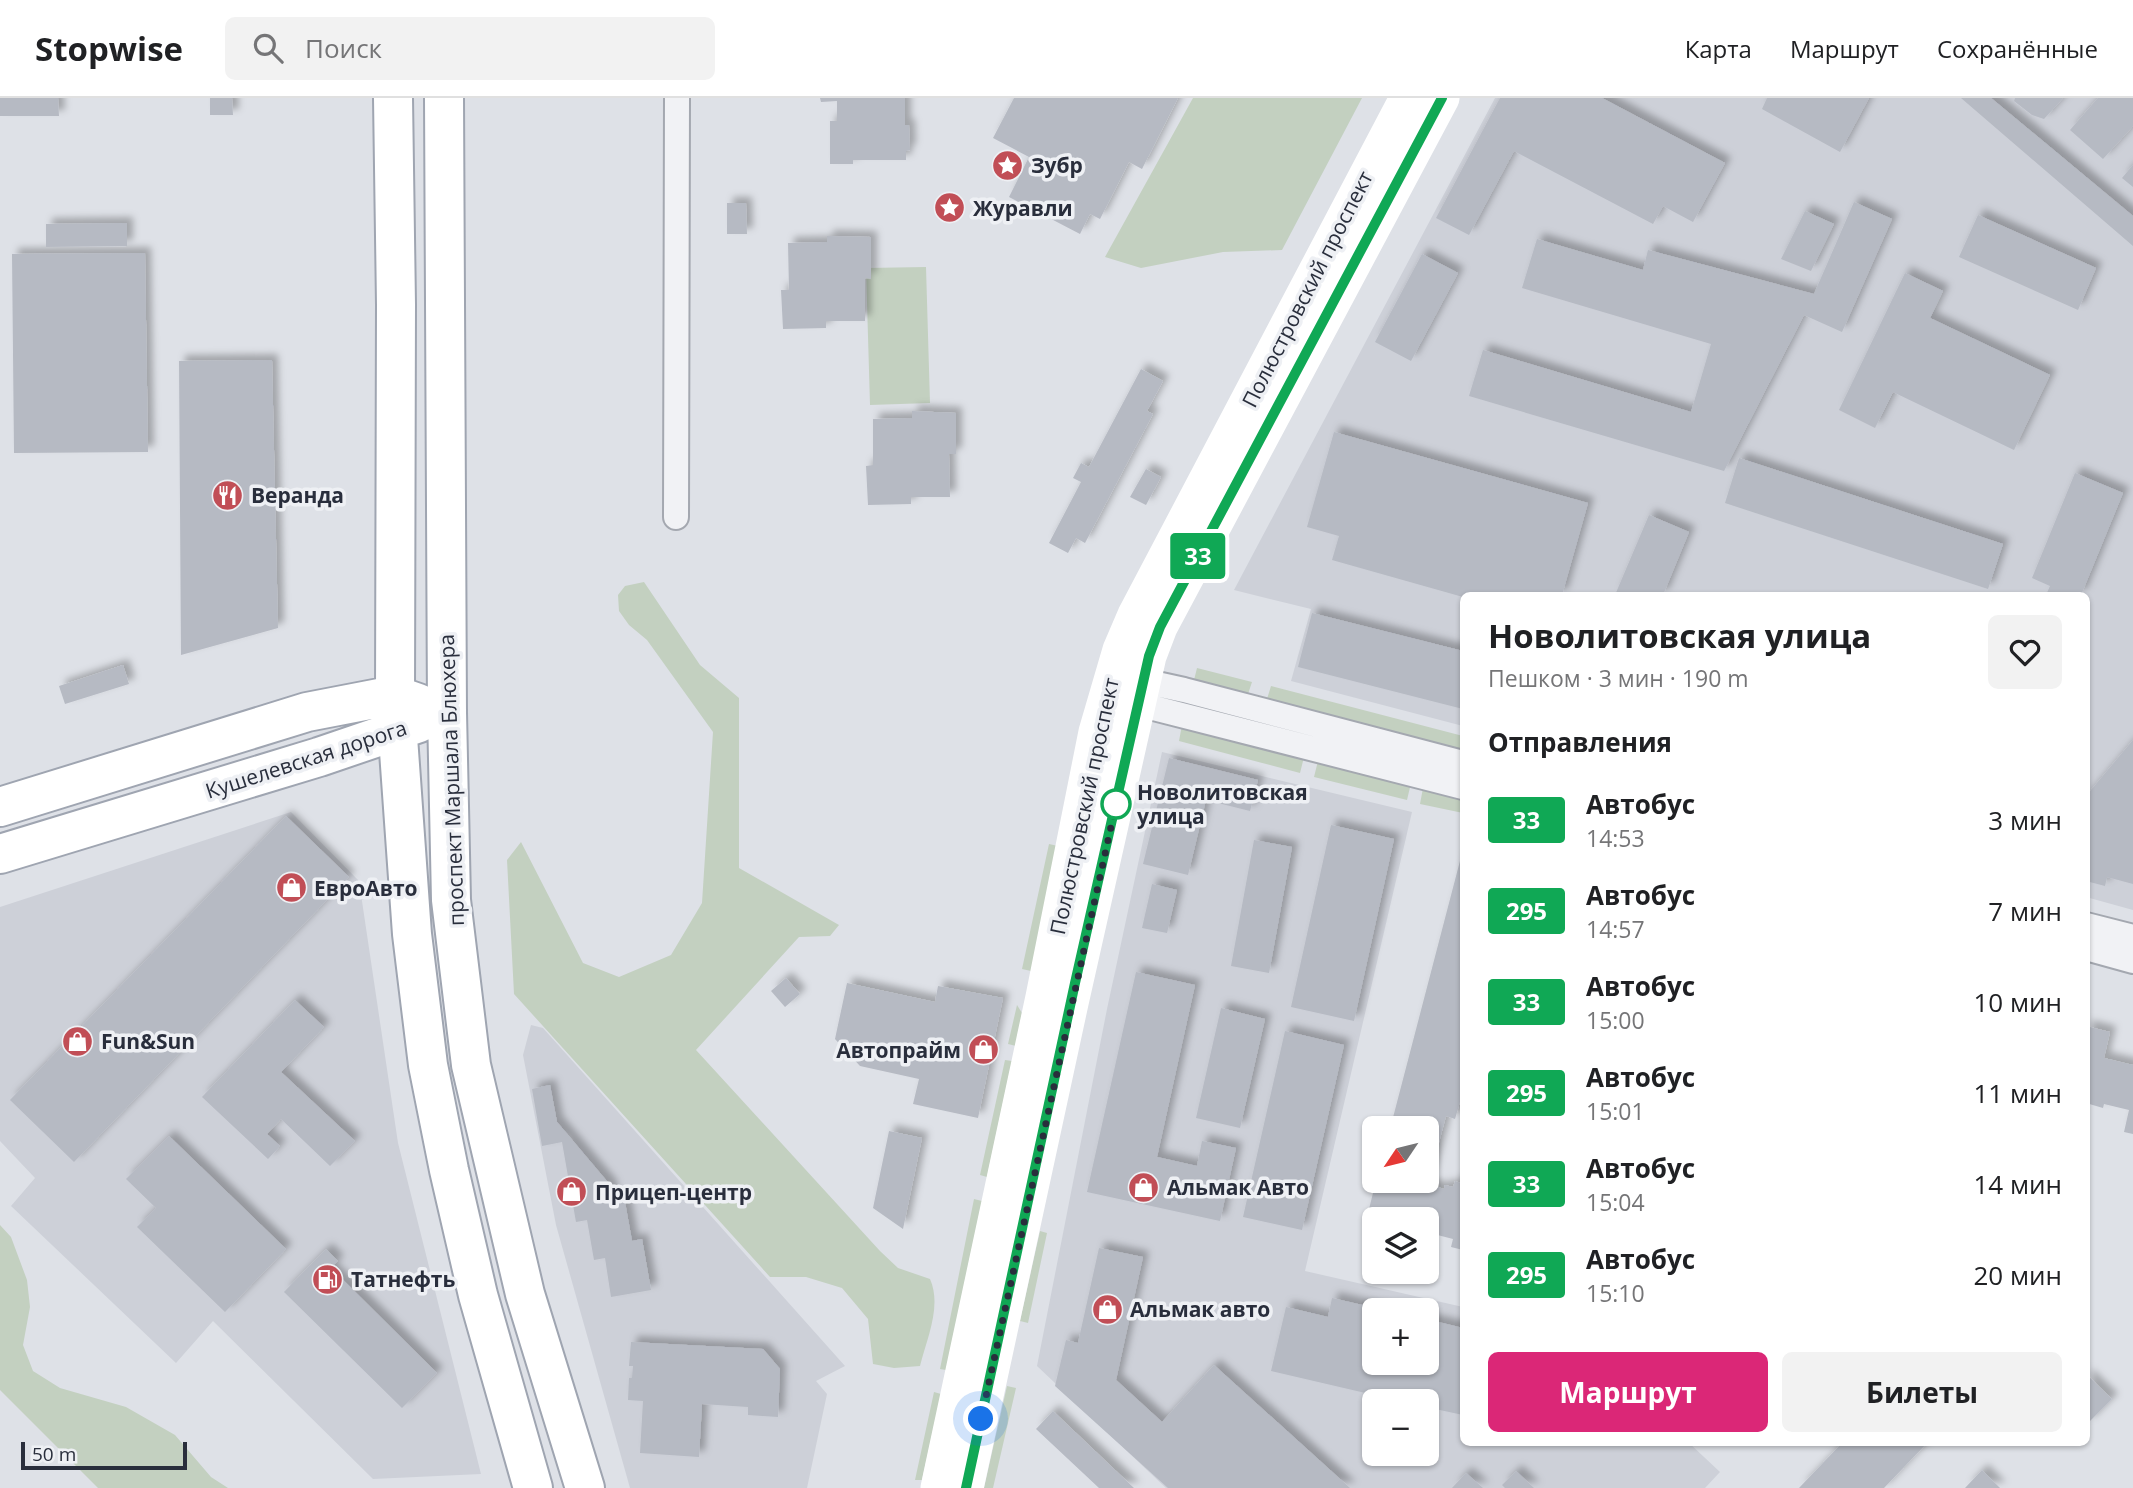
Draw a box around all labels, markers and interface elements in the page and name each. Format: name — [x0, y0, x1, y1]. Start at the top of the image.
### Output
search box — [225, 17, 715, 80]
text: Stopwise — [35, 26, 183, 71]
icon: search — [249, 29, 287, 67]
text: Поиск — [305, 30, 382, 66]
text: Карта — [1685, 32, 1752, 65]
text: Маршрут — [1790, 32, 1899, 65]
text: Сохранённые — [1937, 32, 2098, 65]
place icon: Зубр — [991, 148, 1025, 182]
place label: Зубр — [1031, 151, 1083, 179]
street label: Полюстровский проспект — [1235, 166, 1379, 412]
place icon: Журавли — [933, 191, 967, 225]
place label: Журавли — [973, 194, 1073, 222]
restaurant icon: Веранда — [211, 478, 245, 512]
place label: Веранда — [251, 481, 344, 509]
line badge: 33 — [1166, 533, 1230, 579]
text: 33 — [1184, 539, 1212, 572]
text: Новолитовская улица — [1488, 613, 1871, 658]
button: heart — [1988, 615, 2062, 689]
street label: проспект Маршала Блюхера — [432, 634, 470, 926]
text: Пешком · 3 мин · 190 m — [1488, 662, 1749, 694]
street label: Полюстровский проспект — [1043, 675, 1125, 937]
street label: Кушелевская дорога — [202, 713, 410, 805]
text: Отправления — [1488, 724, 1672, 760]
place label: Новолитовская улица — [1137, 778, 1308, 830]
text: Автобус — [1586, 786, 1695, 822]
marker: Новолитовская улица — [1101, 789, 1131, 819]
text: 3 мин — [1988, 802, 2062, 838]
text: 33 — [1513, 803, 1540, 836]
text: 14:53 — [1586, 822, 1645, 854]
shop icon: ЕвроАвто — [274, 871, 308, 905]
place label: ЕвроАвто — [314, 874, 418, 902]
text: Автобус — [1586, 877, 1695, 913]
text: 7 мин — [1988, 893, 2062, 929]
text: 295 — [1506, 894, 1547, 927]
text: 14:57 — [1586, 913, 1645, 945]
text: Автобус — [1586, 968, 1695, 1004]
text: 10 мин — [1973, 984, 2062, 1020]
text: 33 — [1513, 985, 1540, 1018]
text: 15:00 — [1586, 1004, 1645, 1036]
shop icon: Fun&Sun — [61, 1024, 95, 1058]
place label: Fun&Sun — [101, 1027, 195, 1055]
shop icon: Автопрайм — [967, 1033, 1001, 1067]
place label: Автопрайм — [836, 1036, 961, 1064]
text: Автобус — [1586, 1059, 1695, 1095]
text: 11 мин — [1973, 1075, 2062, 1111]
text: 295 — [1506, 1076, 1547, 1109]
text: 15:01 — [1586, 1095, 1645, 1127]
north arrow — [1362, 1116, 1438, 1194]
map controls — [1362, 1116, 1439, 1466]
text: Автобус — [1586, 1150, 1695, 1186]
text: 14 мин — [1973, 1166, 2062, 1202]
text: 33 — [1513, 1167, 1540, 1200]
shop icon: Альмак Авто — [1127, 1170, 1161, 1204]
place label: Альмак Авто — [1167, 1173, 1309, 1201]
shop icon: Прицеп-центр — [555, 1175, 589, 1209]
place label: Прицеп-центр — [595, 1178, 752, 1206]
text: 15:04 — [1586, 1186, 1645, 1218]
button: layers — [1362, 1207, 1439, 1284]
text: Автобус — [1586, 1241, 1695, 1277]
text: 20 мин — [1973, 1257, 2062, 1293]
text: 295 — [1506, 1258, 1547, 1291]
fuel station icon: Татнефть — [311, 1262, 345, 1296]
place label: Татнефть — [351, 1265, 455, 1293]
text: 15:10 — [1586, 1277, 1645, 1309]
shop icon: Альмак авто — [1090, 1292, 1124, 1326]
place label: Альмак авто — [1130, 1295, 1270, 1323]
button: + — [1362, 1298, 1439, 1375]
button: Маршрут — [1488, 1352, 1768, 1432]
button: Билеты — [1782, 1352, 2062, 1432]
button: − — [1362, 1389, 1439, 1466]
your location — [963, 1401, 998, 1436]
scale bar — [21, 1439, 187, 1471]
text: 50 m — [32, 1441, 76, 1467]

